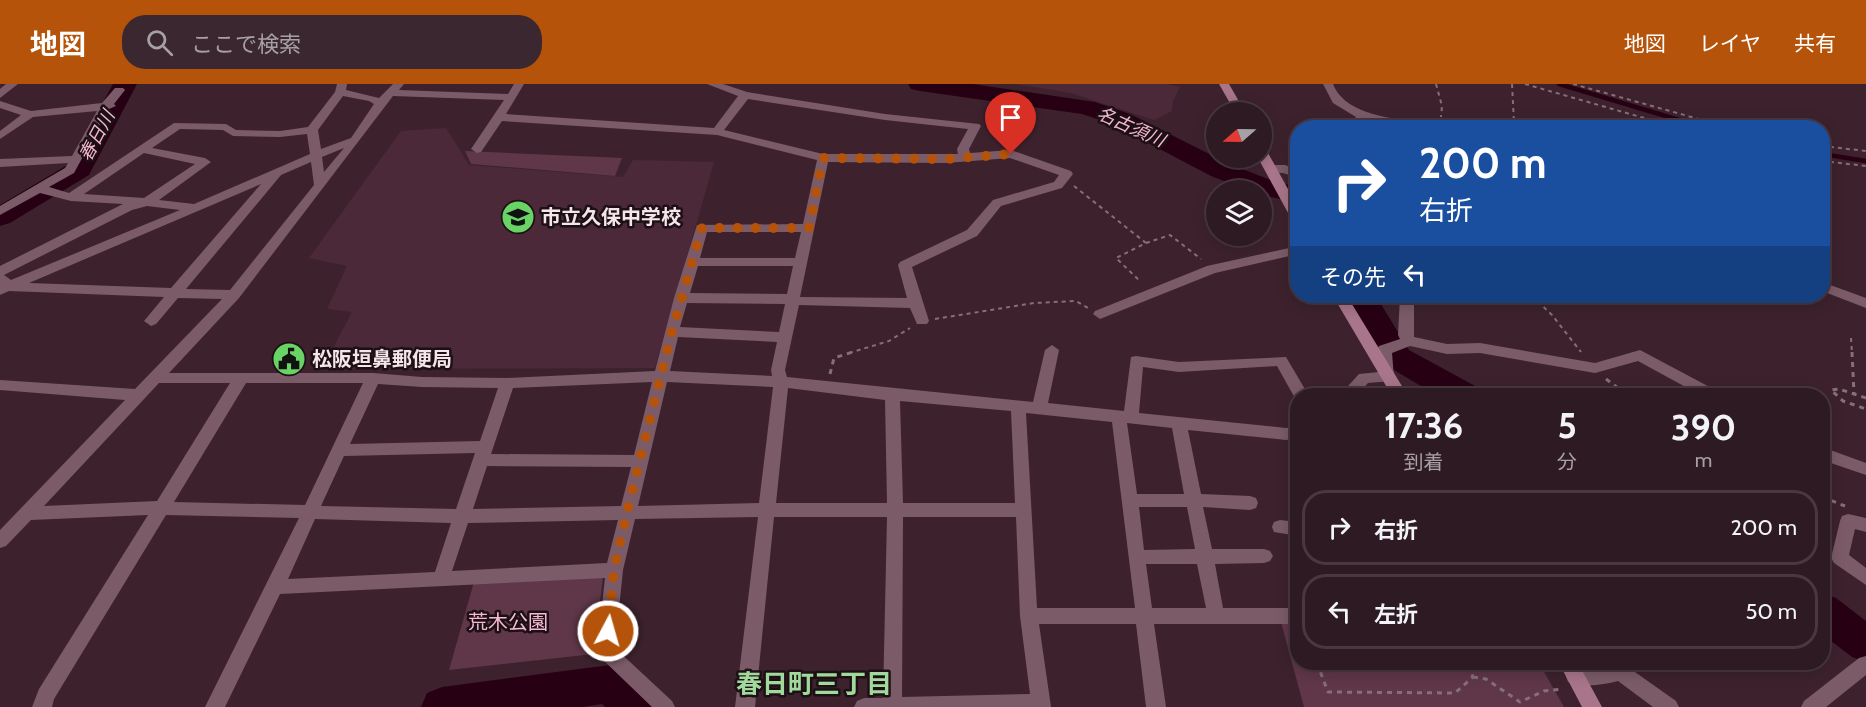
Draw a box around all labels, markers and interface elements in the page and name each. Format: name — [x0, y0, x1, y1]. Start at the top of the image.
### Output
search box — [122, 15, 542, 69]
icon: search — [143, 26, 176, 59]
text: 地図 — [30, 27, 86, 61]
text: ここで検索 — [191, 31, 301, 58]
text: 地図 — [1624, 31, 1666, 56]
text: レイヤ — [1699, 31, 1761, 56]
text: 共有 — [1794, 31, 1836, 56]
pin — [985, 92, 1036, 154]
icon: arrive — [994, 101, 1027, 134]
water label: 名古須川 — [1094, 102, 1170, 153]
north arrow — [1206, 102, 1272, 168]
map controls — [1206, 102, 1272, 246]
water label: 春日川 — [75, 105, 120, 165]
text: 200 m — [1419, 137, 1546, 189]
icon: right — [1320, 144, 1398, 222]
button: layers — [1206, 180, 1272, 246]
text: 右折 — [1419, 194, 1473, 227]
school or university icon: 市立久保中学校 — [500, 199, 536, 235]
place label: 市立久保中学校 — [541, 205, 681, 229]
icon: left — [1398, 258, 1431, 291]
text: その先 — [1320, 264, 1386, 291]
public building icon: 松阪垣鼻郵便局 — [271, 341, 307, 377]
place label: 松阪垣鼻郵便局 — [312, 347, 452, 371]
text: 17:36 — [1384, 403, 1463, 447]
text: 5 — [1557, 403, 1577, 447]
text: 390 — [1671, 405, 1736, 449]
text: m — [1695, 448, 1712, 472]
text: 到着 — [1404, 450, 1444, 474]
text: 分 — [1557, 450, 1577, 474]
icon: right — [1323, 511, 1356, 544]
text: 200 m — [1731, 514, 1797, 541]
text: 右折 — [1374, 517, 1418, 544]
icon: left — [1323, 595, 1356, 628]
text: 50 m — [1745, 598, 1797, 625]
position arrow — [576, 599, 640, 663]
text: 左折 — [1374, 601, 1418, 628]
park label: 荒木公園 — [468, 610, 548, 634]
district label: 春日町三丁目 — [736, 668, 892, 700]

